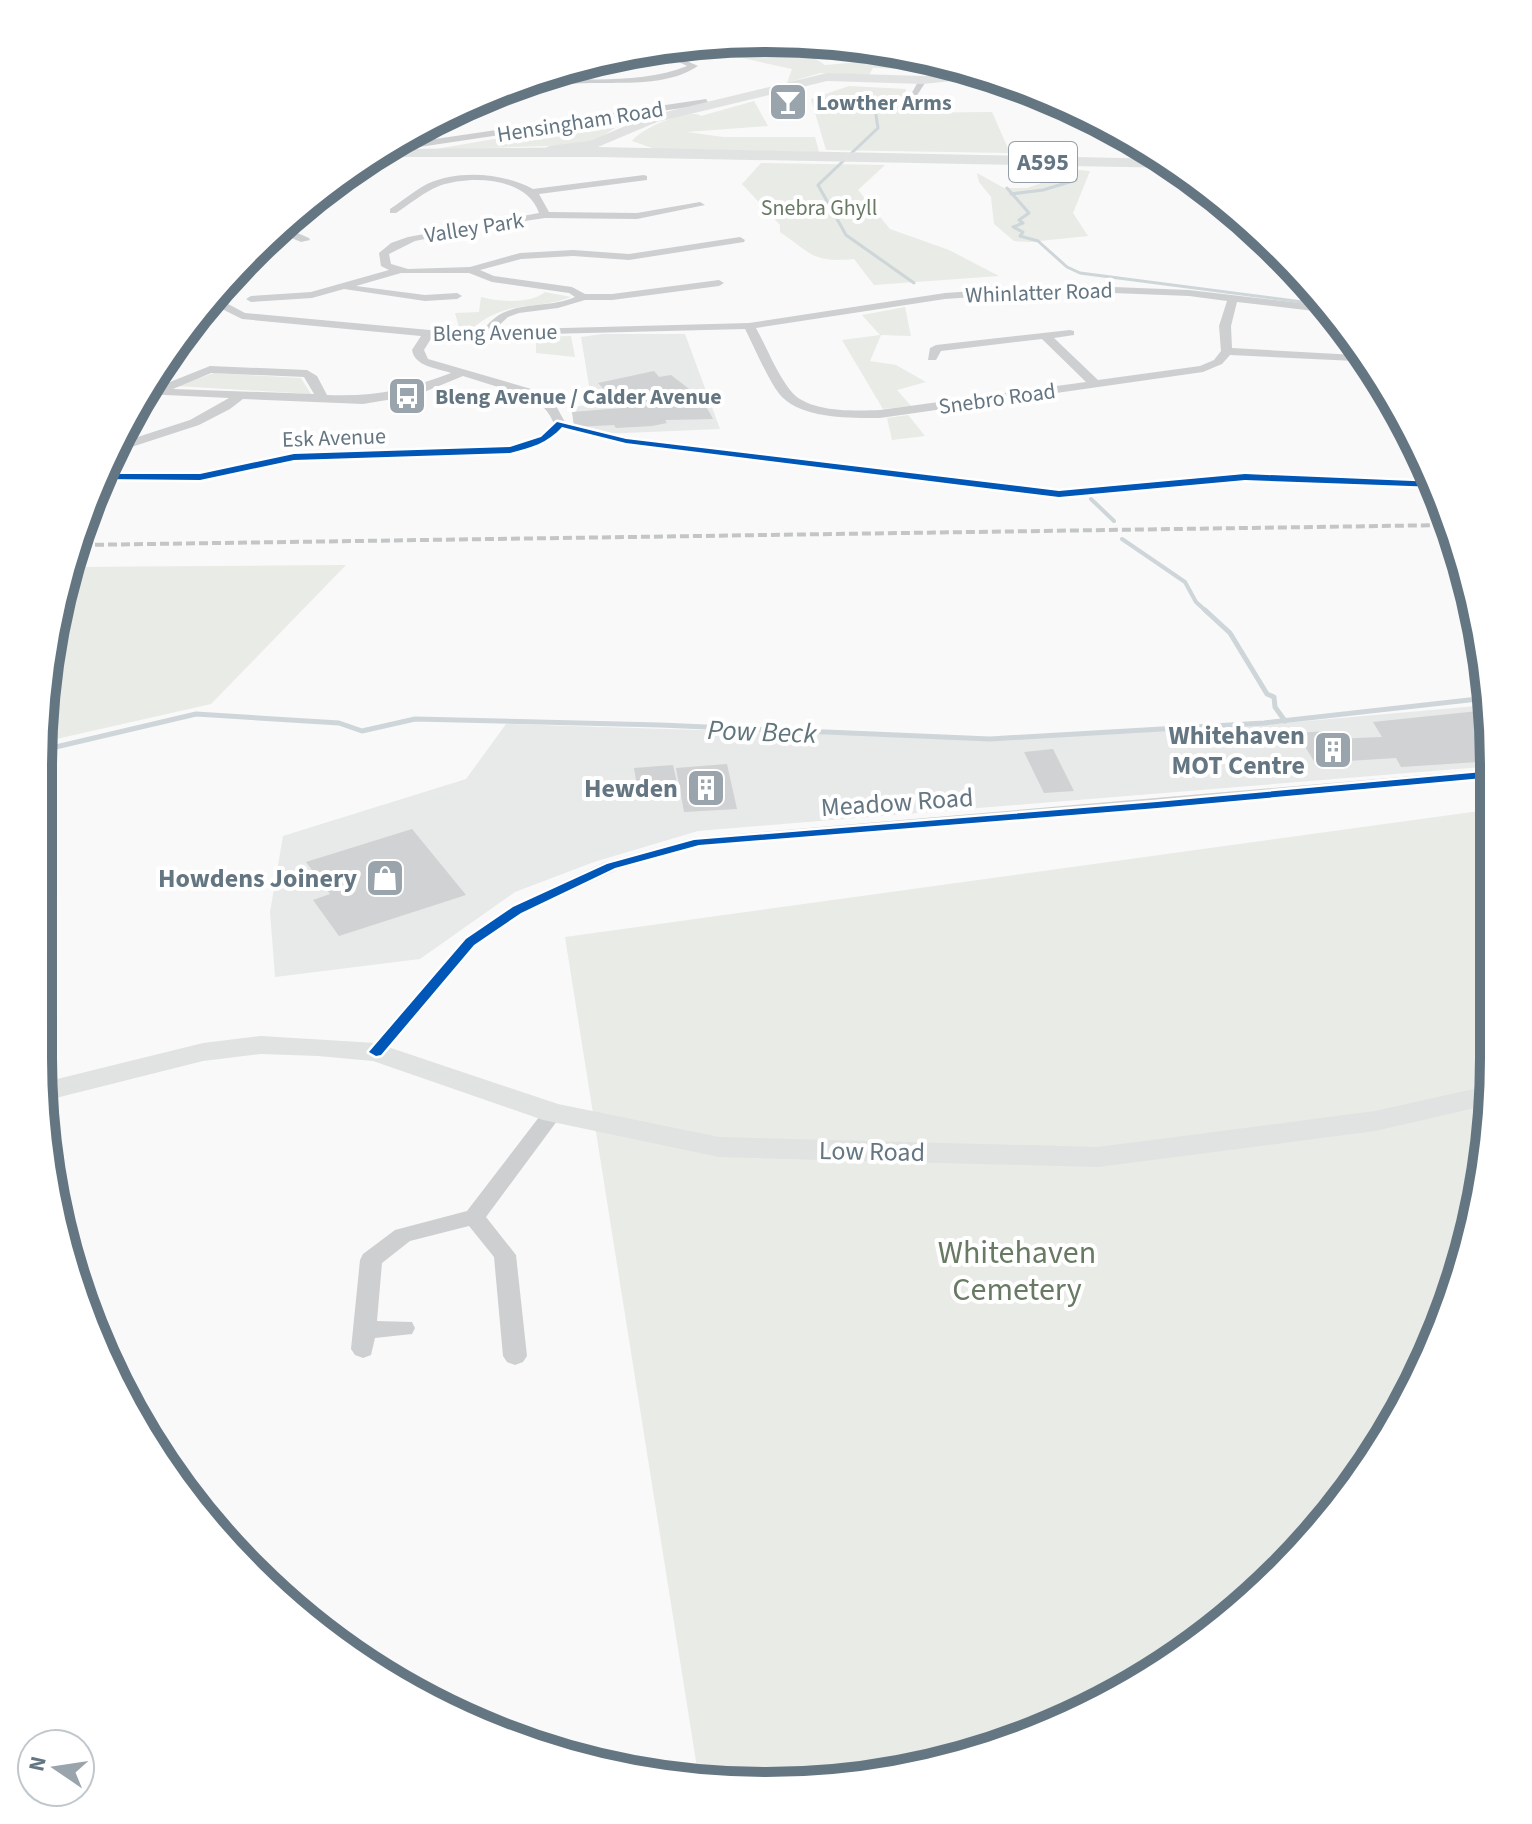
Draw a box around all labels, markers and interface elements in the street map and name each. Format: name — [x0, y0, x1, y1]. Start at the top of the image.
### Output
bar icon: Lowther Arms — [767, 81, 809, 123]
place label: Lowther Arms — [816, 87, 952, 119]
street label: Hensingham Road — [495, 93, 666, 151]
road number: A595 — [1009, 142, 1077, 182]
park label: Snebra Ghyll — [761, 192, 877, 224]
street label: Valley Park — [422, 204, 526, 252]
street label: Whinlatter Road — [965, 274, 1113, 312]
street label: Bleng Avenue — [432, 316, 558, 350]
bus stop icon: Bleng Avenue / Calder Avenue — [386, 375, 428, 417]
street label: Snebro Road — [937, 375, 1058, 423]
place label: Bleng Avenue / Calder Avenue — [435, 381, 722, 413]
street label: Esk Avenue — [282, 420, 387, 456]
water label: Pow Beck — [707, 710, 818, 754]
place label: Whitehaven MOT Centre — [1169, 717, 1305, 784]
building icon: Whitehaven MOT Centre — [1312, 729, 1354, 771]
building icon: Hewden — [685, 767, 727, 809]
place label: Hewden — [584, 770, 678, 807]
street label: Meadow Road — [820, 779, 974, 826]
shop icon: Howdens Joinery — [364, 857, 406, 899]
place label: Howdens Joinery — [158, 860, 357, 897]
street label: Low Road — [819, 1132, 925, 1171]
park label: Whitehaven Cemetery — [938, 1230, 1096, 1313]
north arrow — [16, 1728, 96, 1808]
text: N — [20, 1753, 55, 1774]

